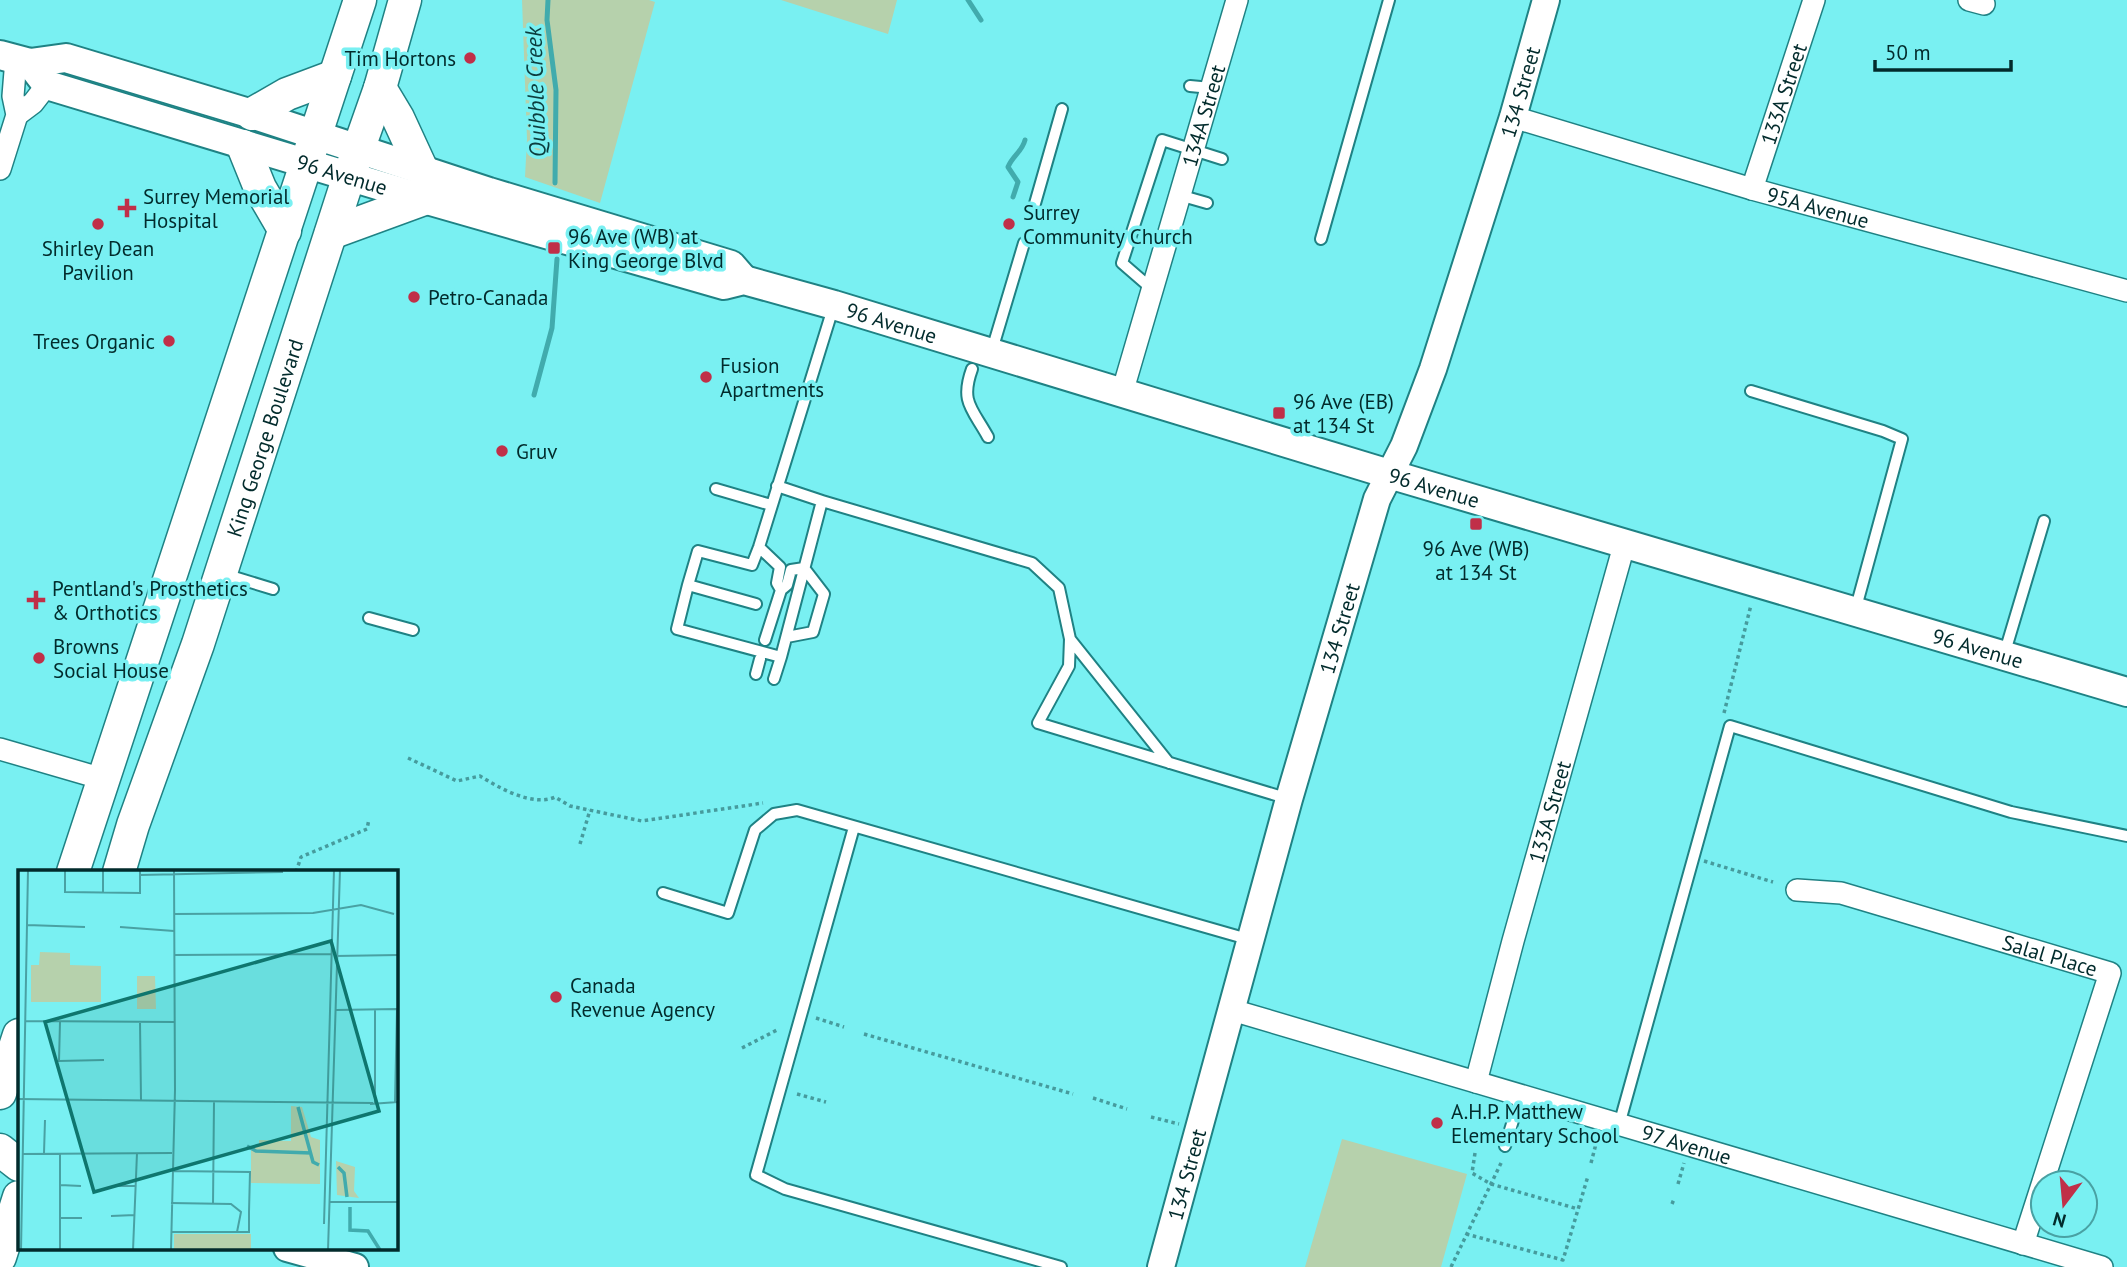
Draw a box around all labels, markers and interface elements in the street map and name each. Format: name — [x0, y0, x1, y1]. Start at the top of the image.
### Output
water label: Quibble Creek — [518, 25, 552, 158]
scale bar — [1875, 28, 2011, 72]
text: 50 m — [1885, 39, 1931, 66]
street label: 133A Street — [1754, 40, 1812, 148]
street label: 134 Street — [1494, 43, 1546, 141]
place label: Tim Hortons — [344, 45, 456, 72]
marker: Tim Hortons — [462, 50, 478, 66]
street label: 134A Street — [1175, 61, 1231, 170]
street label: 96 Avenue — [293, 148, 391, 201]
street label: 95A Avenue — [1764, 180, 1872, 234]
place label: Surrey Memorial Hospital — [143, 183, 290, 234]
marker: Surrey Memorial Hospital — [117, 198, 137, 218]
place label: Surrey Community Church — [1023, 199, 1193, 250]
marker: Shirley Dean Pavilion — [90, 216, 106, 232]
marker: Surrey Community Church — [1001, 216, 1017, 232]
place label: 96 Ave (WB) at King George Blvd — [568, 223, 724, 274]
place label: Shirley Dean Pavilion — [42, 235, 154, 286]
marker: 96 Ave (WB) at King George Blvd — [546, 240, 562, 256]
place label: Petro-Canada — [428, 284, 548, 311]
marker: Petro-Canada — [406, 289, 422, 305]
street label: 96 Avenue — [843, 296, 940, 349]
place label: Trees Organic — [33, 328, 155, 355]
marker: Trees Organic — [161, 333, 177, 349]
street label: King George Boulevard — [220, 335, 309, 540]
place label: Fusion Apartments — [720, 352, 824, 403]
marker: Fusion Apartments — [698, 369, 714, 385]
place label: 96 Ave (EB) at 134 St — [1293, 388, 1394, 439]
marker: 96 Ave (EB) at 134 St — [1271, 405, 1287, 421]
place label: Gruv — [516, 438, 557, 465]
marker: Gruv — [494, 443, 510, 459]
street label: 96 Avenue — [1385, 461, 1483, 514]
marker: 96 Ave (WB) at 134 St — [1468, 516, 1484, 532]
place label: 96 Ave (WB) at 134 St — [1423, 535, 1529, 586]
place label: Pentland's Prosthetics & Orthotics — [52, 575, 248, 626]
street label: 134 Street — [1313, 580, 1365, 677]
marker: Pentland's Prosthetics & Orthotics — [26, 590, 46, 610]
street label: 96 Avenue — [1929, 622, 2027, 674]
place label: Browns Social House — [53, 633, 169, 684]
marker: Browns Social House — [31, 650, 47, 666]
street label: 133A Street — [1522, 758, 1576, 866]
inset map — [18, 870, 397, 1250]
street label: Salal Place — [1999, 928, 2101, 982]
place label: Canada Revenue Agency — [570, 972, 715, 1023]
marker: Canada Revenue Agency — [548, 989, 564, 1005]
place label: A.H.P. Matthew Elementary School — [1451, 1098, 1618, 1149]
marker: A.H.P. Matthew Elementary School — [1429, 1115, 1445, 1131]
street label: 97 Avenue — [1638, 1118, 1735, 1170]
street label: 134 Street — [1161, 1126, 1212, 1223]
north arrow — [2029, 1169, 2099, 1239]
text: N — [2050, 1207, 2069, 1234]

